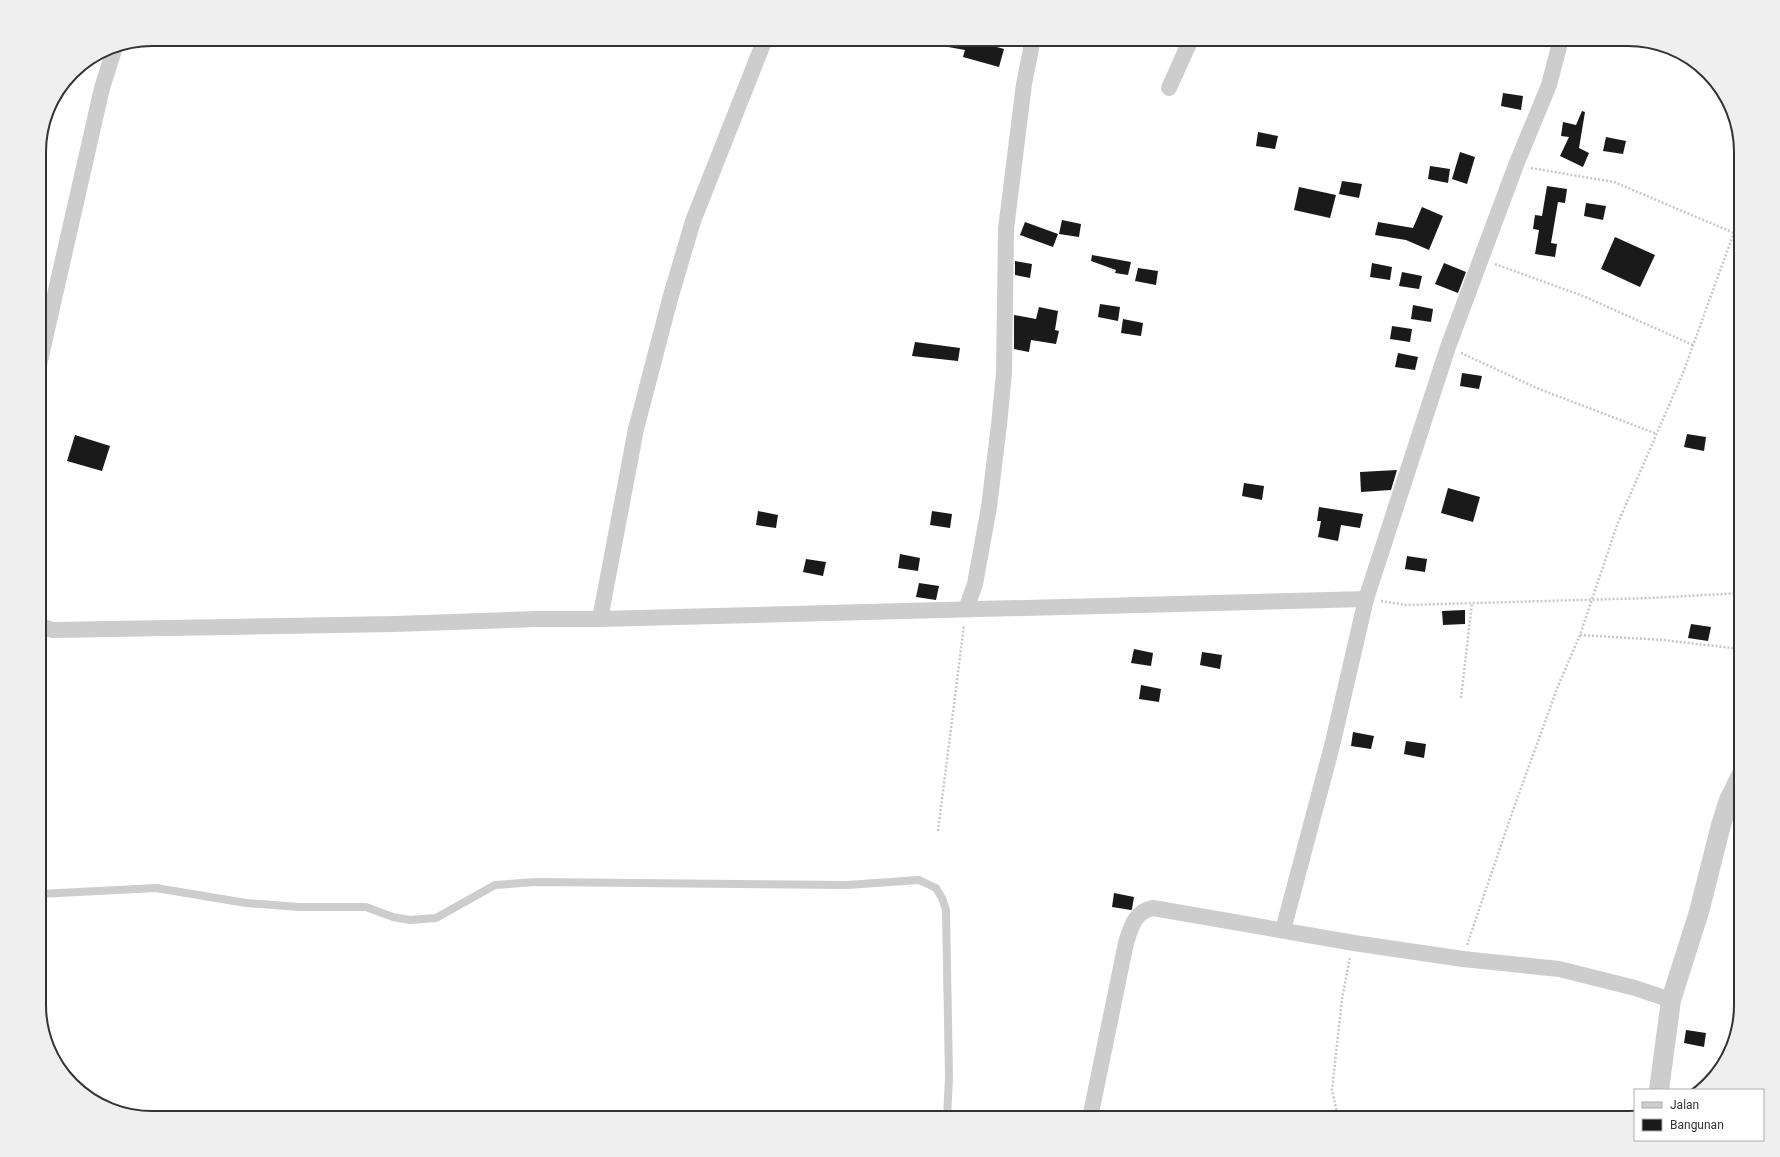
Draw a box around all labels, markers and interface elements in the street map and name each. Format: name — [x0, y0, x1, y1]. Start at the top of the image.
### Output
legend — [1634, 1089, 1764, 1141]
text: Jalan — [1670, 1098, 1699, 1112]
text: Bangunan — [1670, 1118, 1724, 1132]

